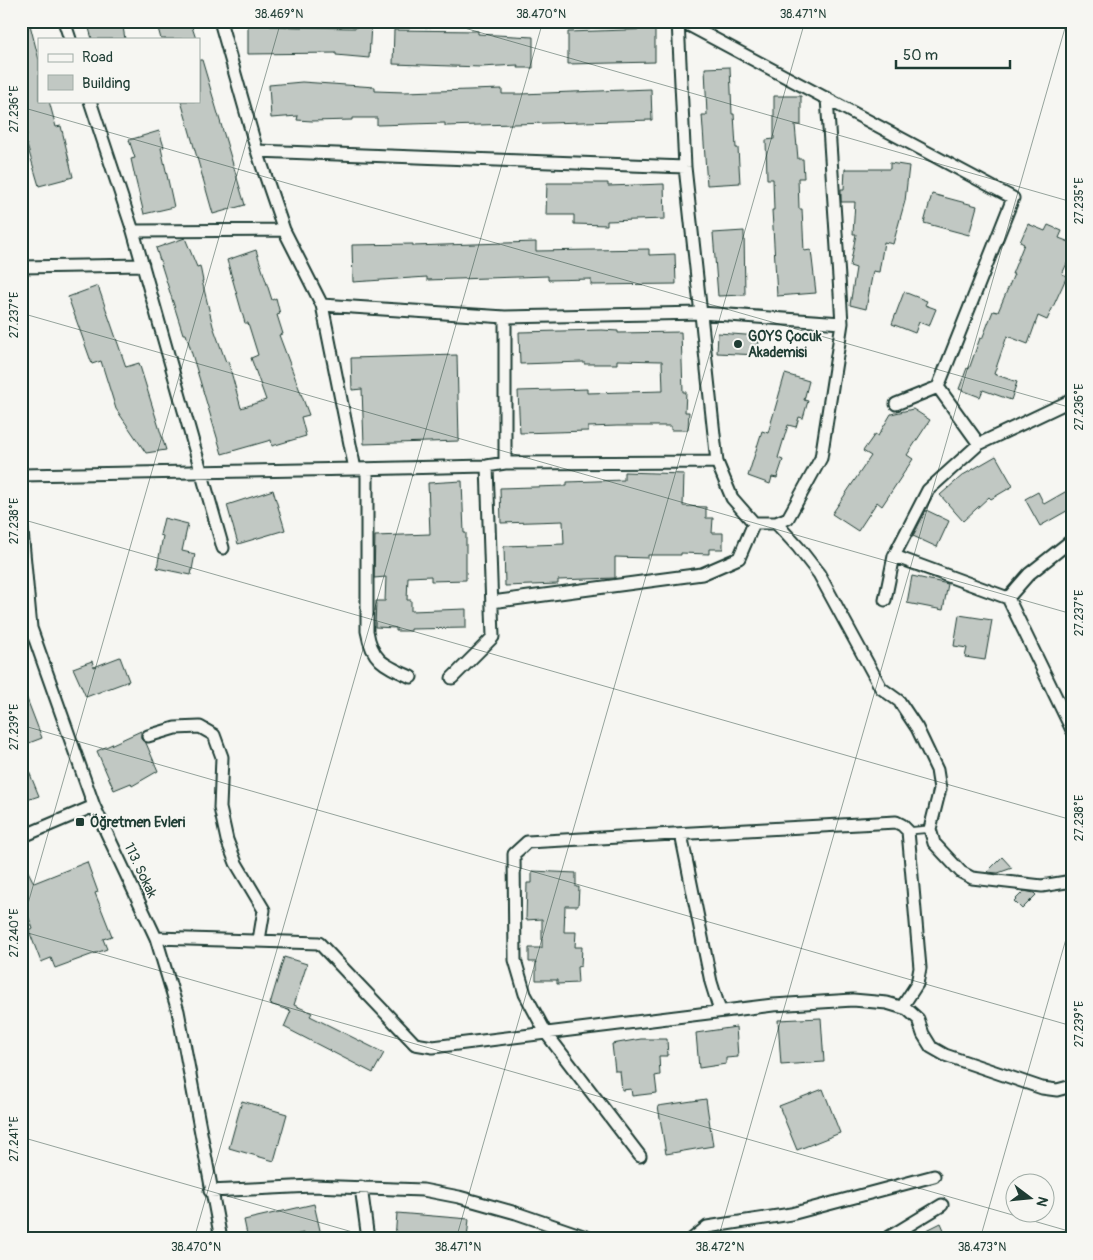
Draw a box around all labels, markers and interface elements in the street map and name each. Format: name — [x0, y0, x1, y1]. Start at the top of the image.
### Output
text: 38.469°N — [255, 7, 303, 22]
text: 38.470°N — [516, 7, 566, 22]
text: 38.471°N — [780, 7, 826, 22]
legend — [38, 38, 200, 102]
scale bar — [896, 38, 1009, 70]
text: 50 m — [903, 46, 938, 65]
text: Road — [82, 48, 113, 67]
text: Building — [82, 74, 130, 93]
text: 27.236°E — [7, 85, 22, 133]
text: 27.235°E — [1072, 178, 1087, 224]
text: 27.237°E — [7, 292, 22, 338]
place label: GOYS Çocuk Akademisi — [748, 328, 822, 361]
marker: GOYS Çocuk Akademisi — [732, 338, 744, 350]
text: 27.236°E — [1072, 383, 1087, 431]
text: 27.238°E — [7, 498, 22, 544]
text: 27.237°E — [1072, 590, 1087, 636]
text: 27.239°E — [7, 704, 22, 750]
text: 27.238°E — [1072, 795, 1087, 841]
place label: Öğretmen Evleri — [90, 813, 186, 831]
marker: Öğretmen Evleri — [74, 816, 86, 828]
street label: 113. Sokak — [120, 840, 161, 901]
text: 27.240°E — [7, 908, 22, 958]
text: 27.239°E — [1072, 1001, 1087, 1047]
text: 27.241°E — [7, 1116, 22, 1162]
north arrow — [1006, 1172, 1056, 1222]
text: N — [1033, 1195, 1051, 1208]
text: 38.470°N — [171, 1240, 221, 1255]
text: 38.471°N — [435, 1240, 481, 1255]
text: 38.472°N — [696, 1240, 744, 1255]
text: 38.473°N — [958, 1240, 1006, 1255]

